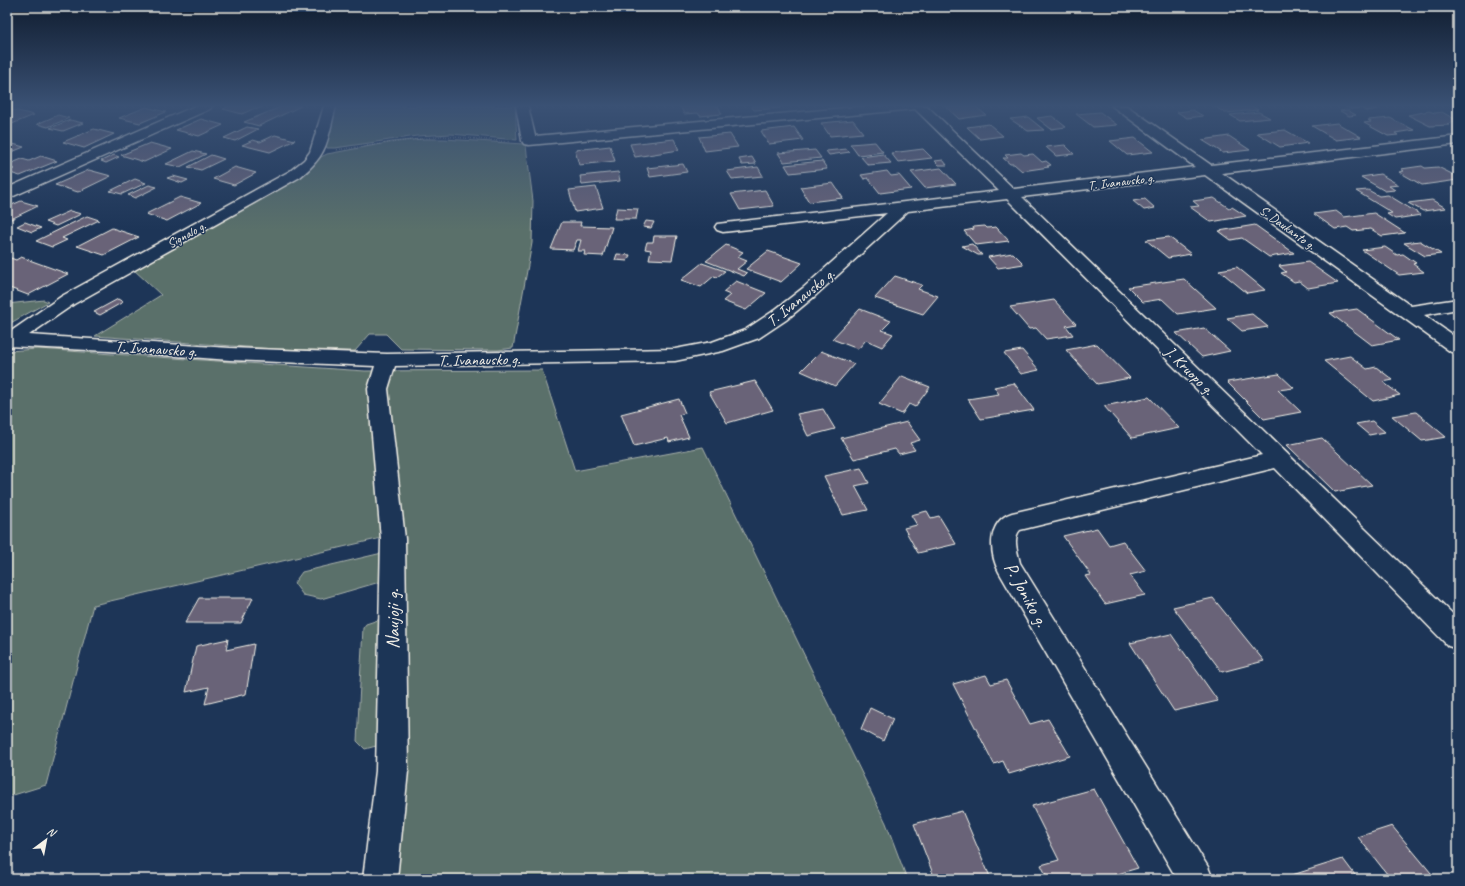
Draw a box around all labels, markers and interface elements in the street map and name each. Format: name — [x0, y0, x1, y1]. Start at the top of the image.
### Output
street label: T. Ivanausko g. — [1087, 170, 1156, 194]
street label: S. Daukanto g. — [1256, 202, 1319, 254]
street label: Signalo g. — [164, 218, 209, 252]
street label: T. Ivanausko g. — [762, 264, 839, 331]
street label: T. Ivanausko g. — [114, 336, 198, 362]
street label: J. Kruopo g. — [1160, 341, 1219, 400]
street label: T. Ivanausko g. — [438, 349, 521, 371]
street label: P. Joniko g. — [999, 558, 1054, 631]
street label: Naujoji g. — [381, 589, 405, 649]
north arrow — [26, 820, 66, 860]
text: N — [45, 824, 60, 840]

